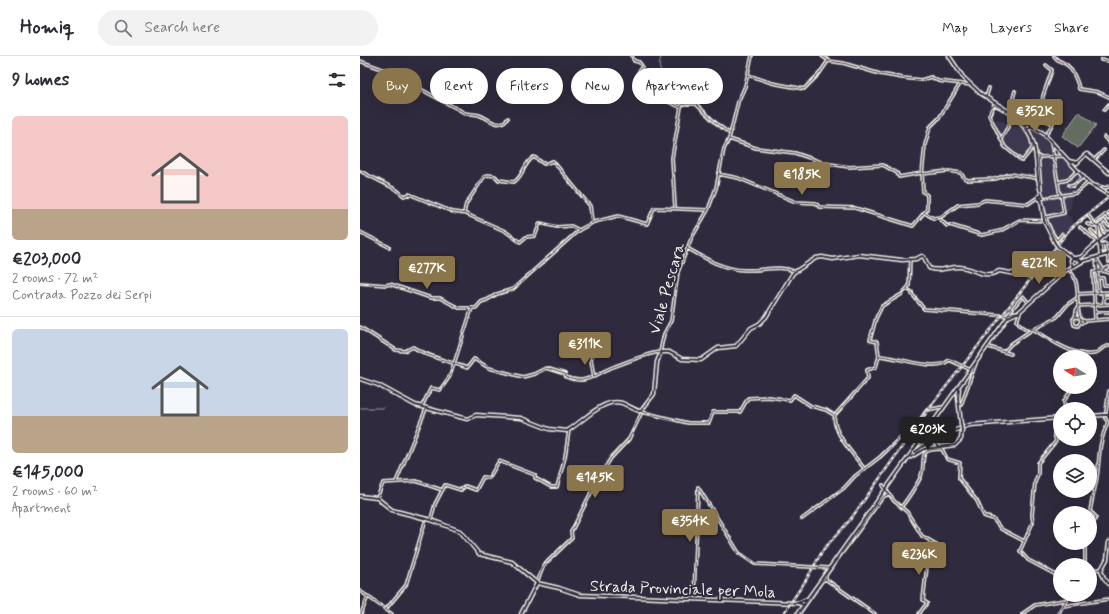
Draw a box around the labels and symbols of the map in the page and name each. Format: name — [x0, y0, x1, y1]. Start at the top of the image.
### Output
pin: €352K — [1007, 99, 1063, 133]
pin: €185K — [774, 162, 830, 196]
street label: Viale Pescara — [644, 240, 691, 337]
pin: €221K — [1011, 251, 1067, 285]
pin: €277K — [399, 256, 455, 290]
pin: €311K — [557, 332, 613, 366]
north arrow — [1053, 350, 1097, 394]
pin: €203K — [900, 417, 956, 451]
pin: €145K — [567, 465, 623, 499]
pin: €354K — [662, 509, 718, 543]
pin: €236K — [891, 542, 947, 576]
street label: Strada Provinciale per Mola — [590, 576, 776, 603]

